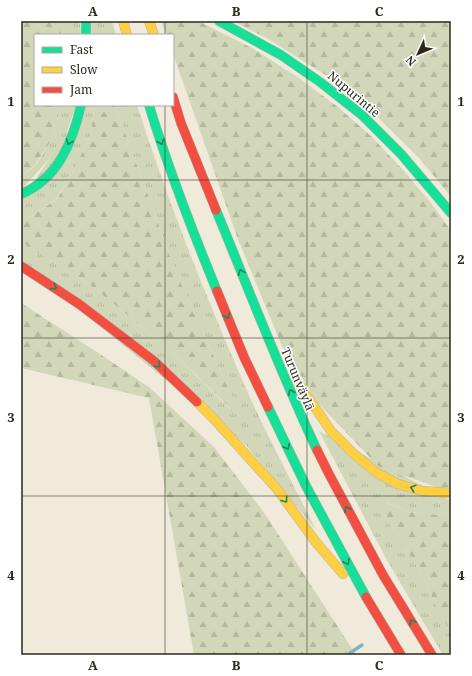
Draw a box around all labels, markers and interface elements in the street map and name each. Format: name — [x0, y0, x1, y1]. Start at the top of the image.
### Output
text: A — [88, 2, 98, 20]
text: B — [232, 2, 241, 20]
text: C — [375, 2, 384, 20]
legend — [34, 34, 174, 106]
north arrow — [398, 34, 438, 74]
text: Fast — [70, 41, 93, 58]
text: N — [402, 53, 419, 70]
text: Slow — [70, 61, 98, 78]
street label: Nupurintie — [324, 67, 384, 121]
text: Jam — [69, 81, 92, 98]
text: 1 — [7, 92, 15, 110]
text: 1 — [457, 92, 465, 110]
one-way arrow — [156, 138, 165, 145]
one-way arrow — [66, 139, 74, 146]
text: 2 — [7, 250, 15, 268]
text: 2 — [457, 250, 465, 268]
one-way arrow — [238, 268, 246, 276]
one-way arrow — [50, 283, 57, 290]
one-way arrow — [222, 311, 230, 319]
street label: Turunväylä — [277, 345, 319, 413]
one-way arrow — [153, 360, 161, 367]
one-way arrow — [287, 388, 295, 395]
text: 3 — [7, 408, 15, 426]
text: 3 — [457, 408, 465, 426]
one-way arrow — [282, 443, 290, 450]
one-way arrow — [409, 484, 416, 493]
one-way arrow — [280, 496, 287, 503]
one-way arrow — [345, 505, 352, 513]
one-way arrow — [342, 558, 350, 565]
text: 4 — [7, 566, 15, 584]
text: 4 — [457, 566, 465, 584]
one-way arrow — [409, 619, 416, 626]
text: A — [88, 656, 98, 674]
text: B — [232, 656, 241, 674]
text: C — [375, 656, 384, 674]

